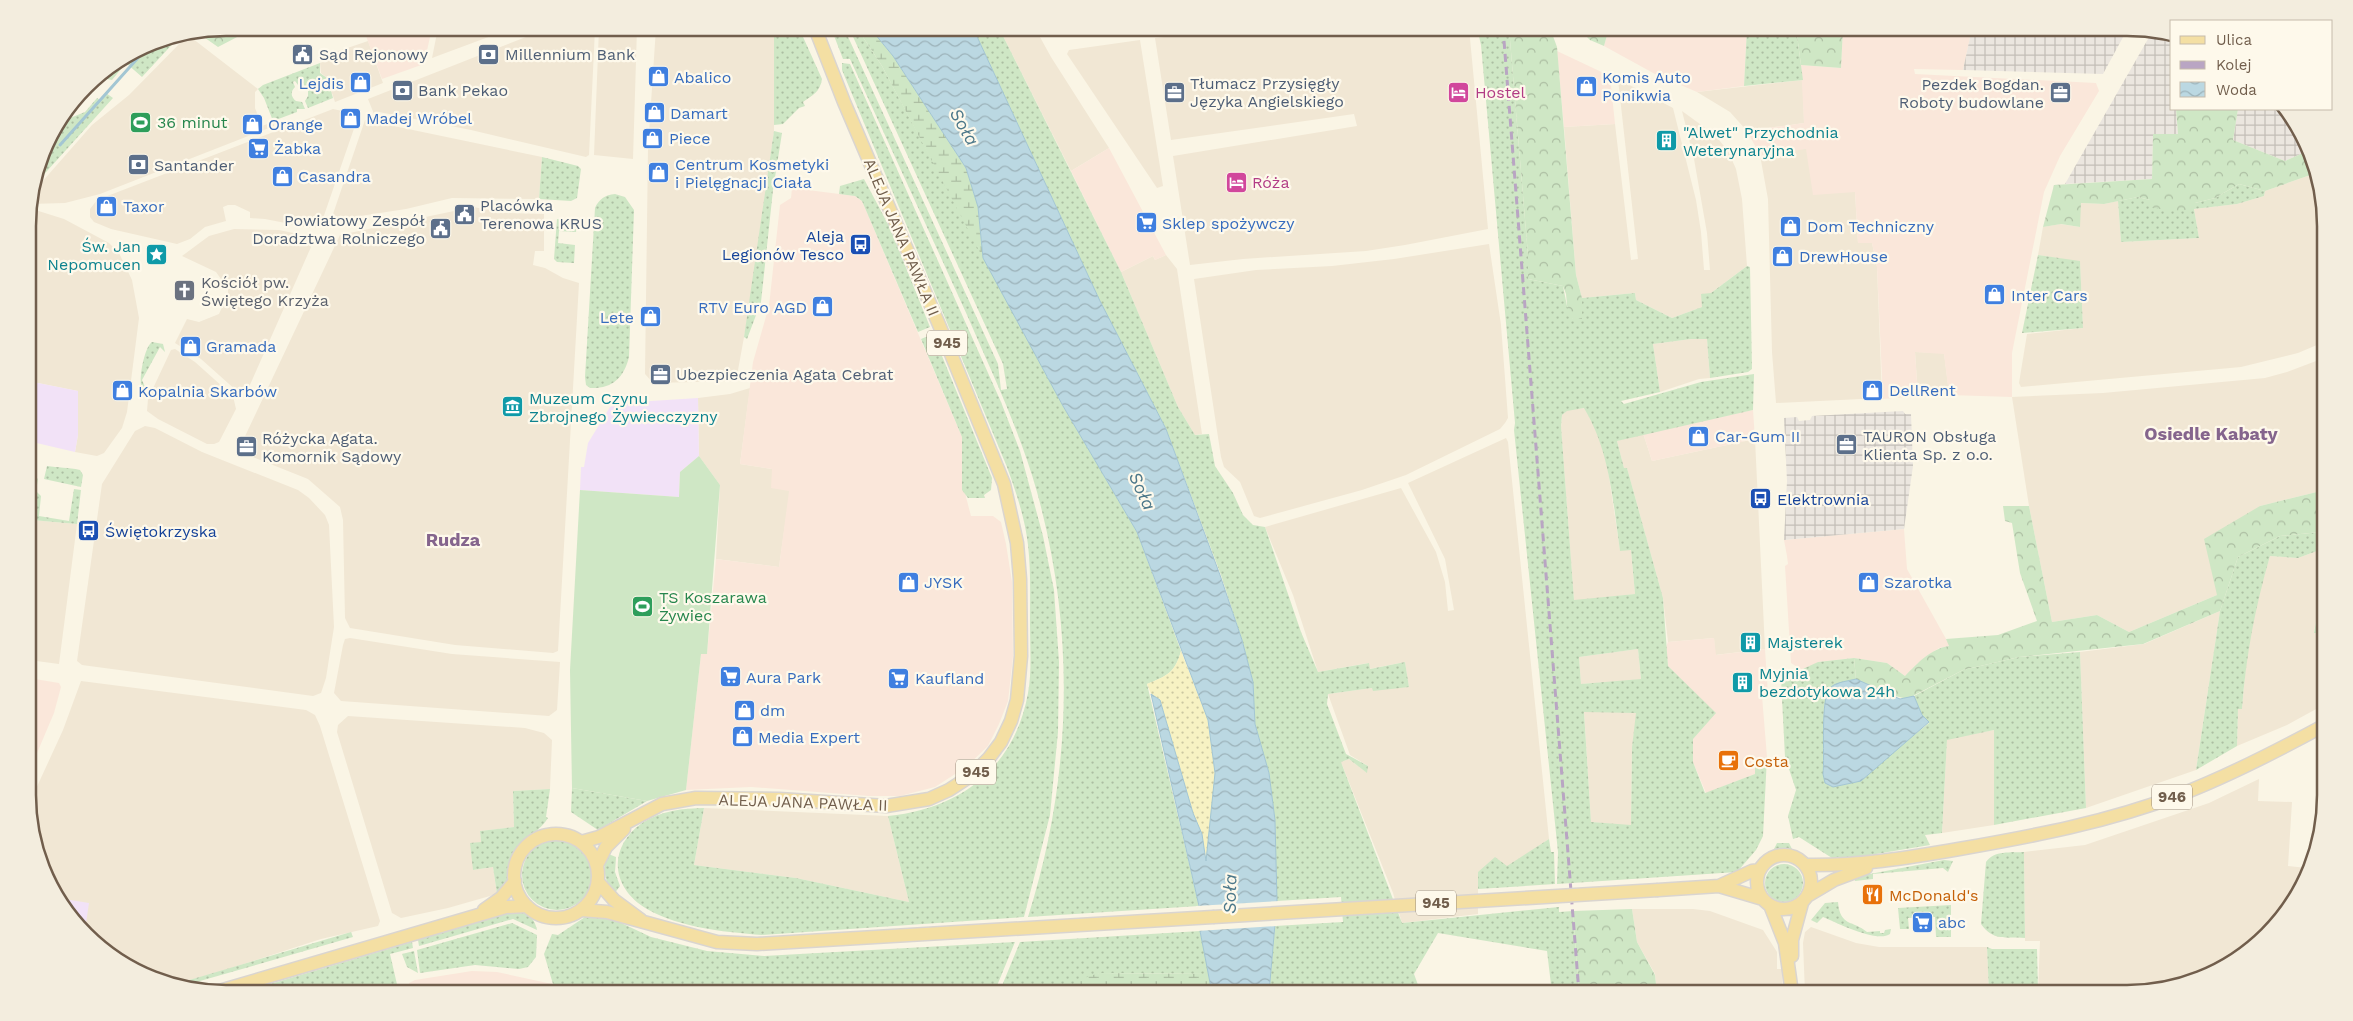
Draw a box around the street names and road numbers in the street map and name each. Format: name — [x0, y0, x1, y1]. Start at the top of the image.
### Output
street label: ALEJA JANA PAWŁA II — [860, 156, 943, 319]
road number: 945 — [927, 330, 967, 356]
road number: 945 — [956, 760, 996, 784]
road number: 946 — [2152, 784, 2192, 810]
street label: ALEJA JANA PAWŁA II — [718, 790, 888, 815]
road number: 945 — [1416, 890, 1456, 916]

